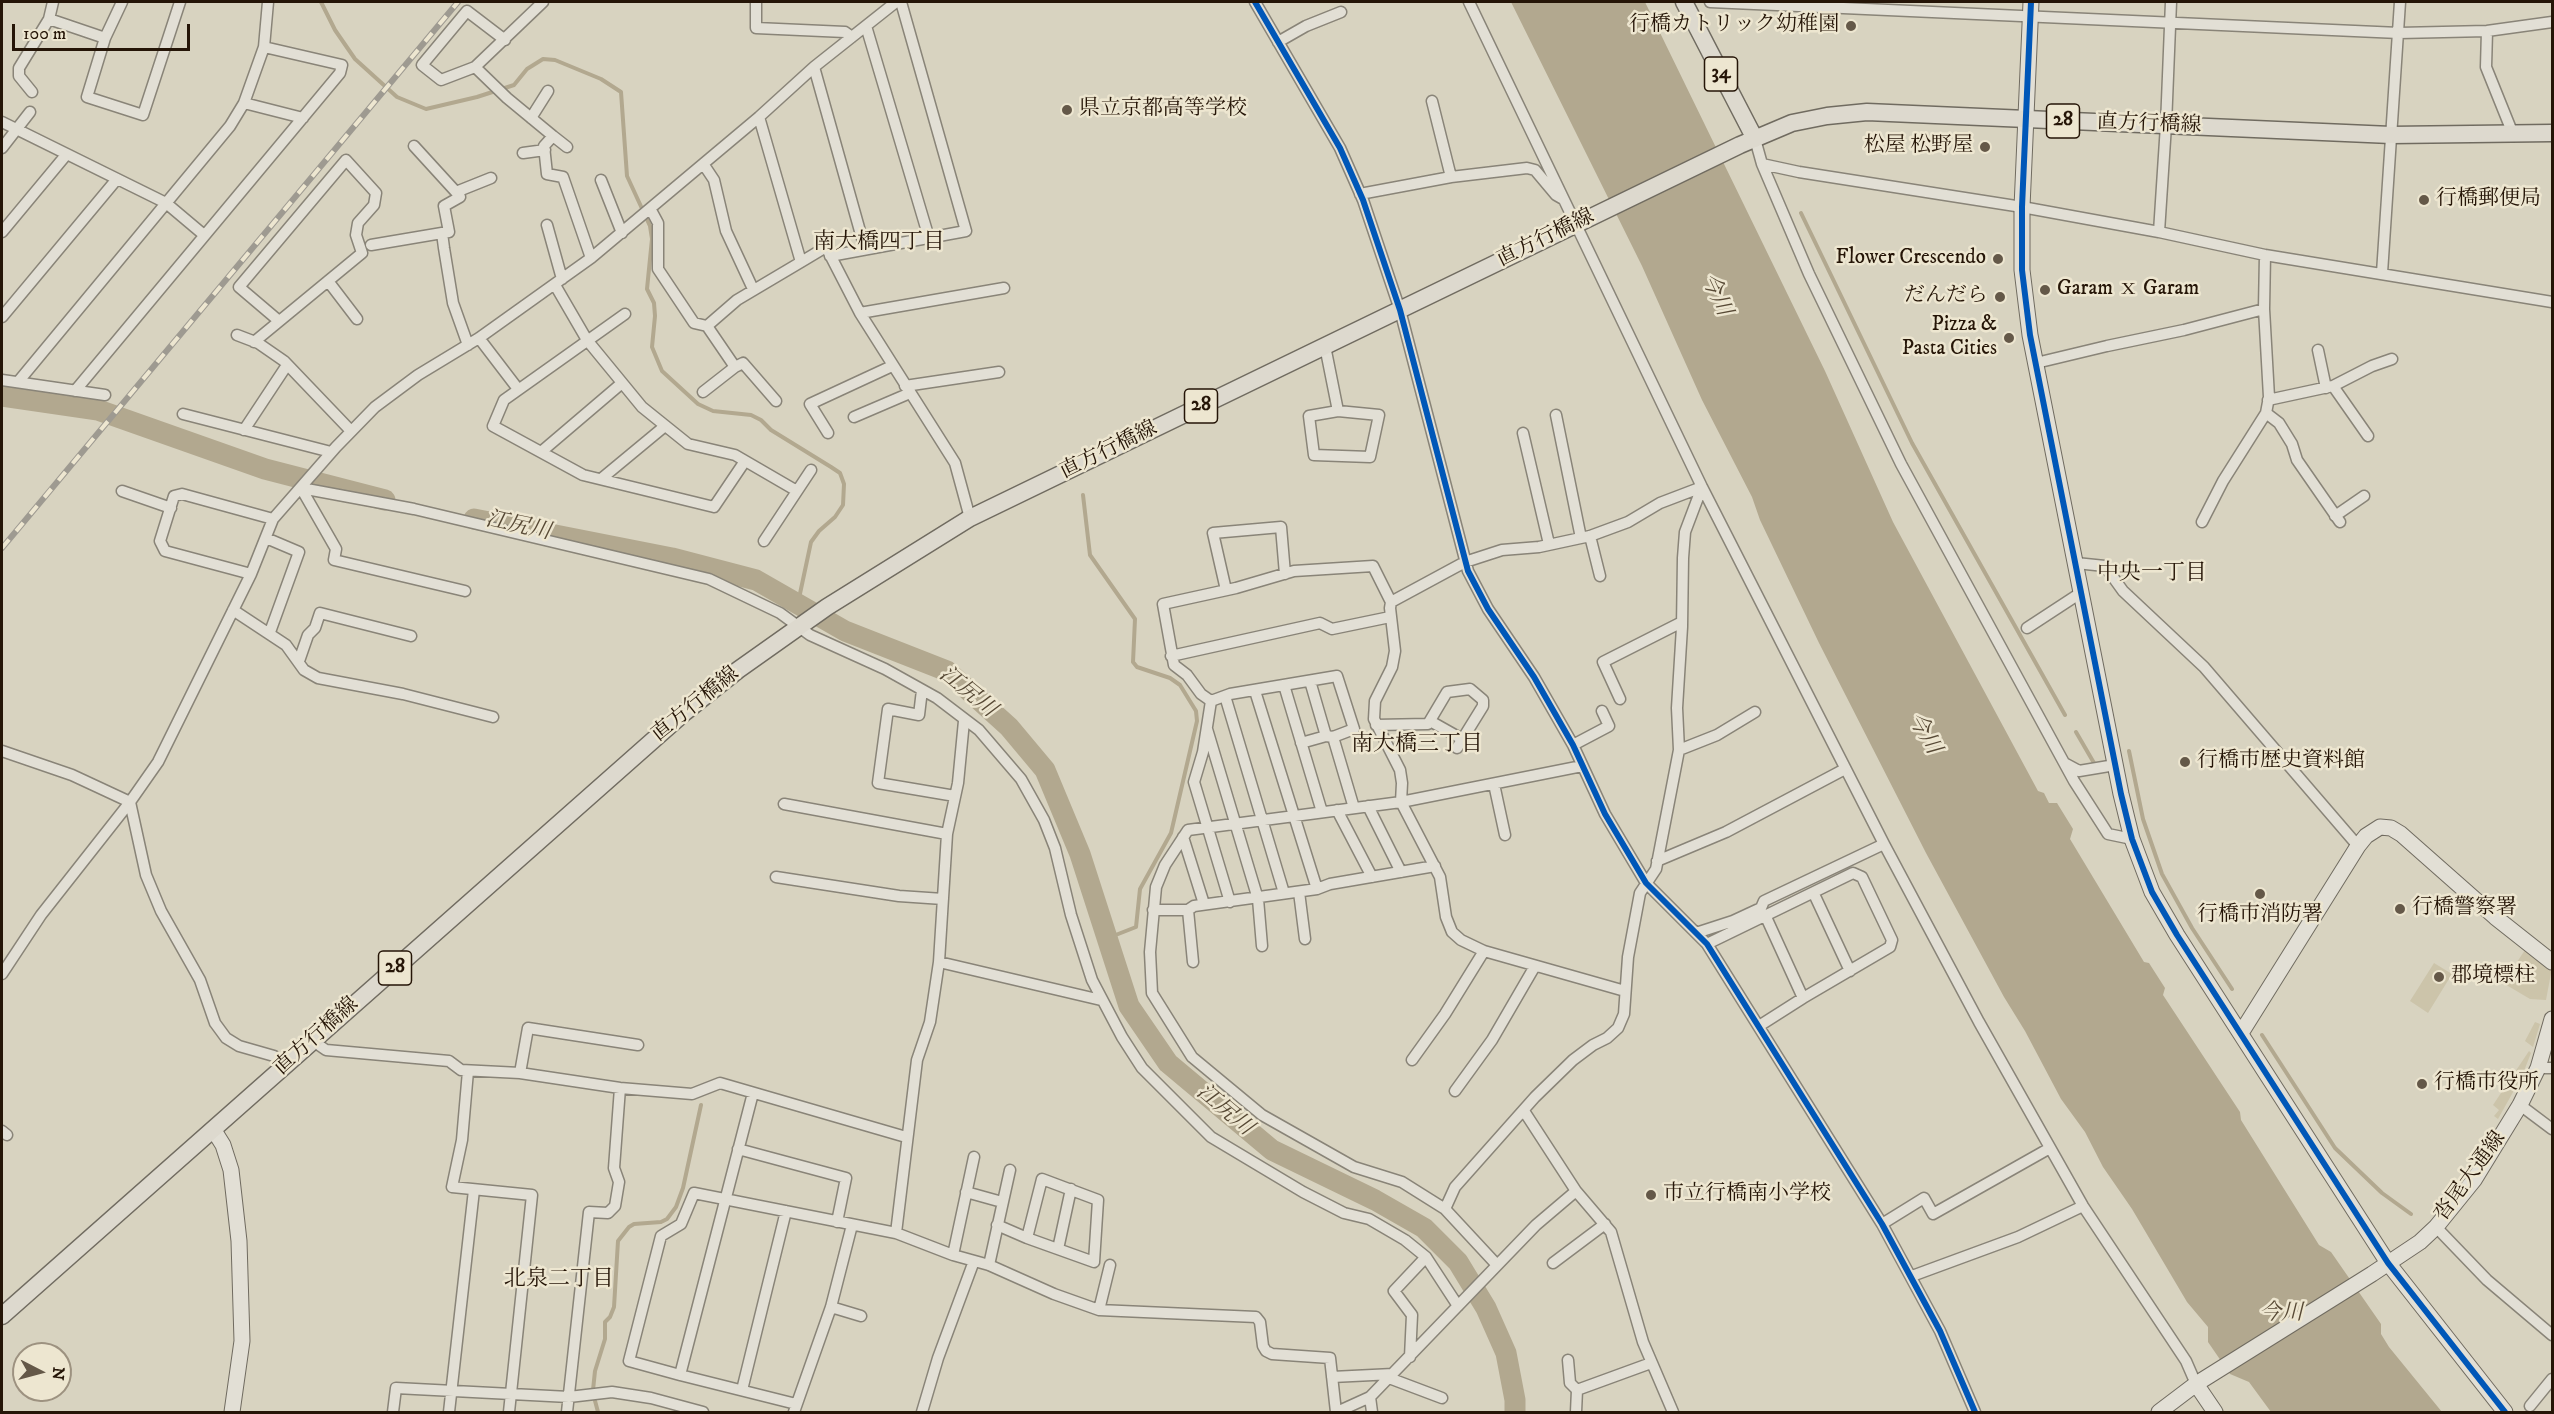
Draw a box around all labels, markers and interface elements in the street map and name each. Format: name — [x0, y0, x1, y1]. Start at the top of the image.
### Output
scale bar — [15, 12, 194, 50]
place label: 行橋カトリック幼稚園 — [1629, 13, 1839, 39]
marker: 行橋カトリック幼稚園 — [1844, 19, 1858, 33]
text: 100 m — [23, 23, 66, 45]
road number: 34 — [1704, 57, 1738, 91]
place label: 県立京都高等学校 — [1079, 97, 1247, 123]
marker: 県立京都高等学校 — [1060, 103, 1074, 117]
road number: 28 — [2046, 104, 2080, 138]
street label: 直方行橋線 — [2096, 111, 2202, 139]
place label: 松屋 松野屋 — [1863, 134, 1973, 160]
marker: 松屋 松野屋 — [1978, 140, 1992, 154]
place label: 行橋郵便局 — [2436, 187, 2541, 213]
marker: 行橋郵便局 — [2417, 193, 2431, 207]
street label: 直方行橋線 — [1493, 205, 1599, 273]
district label: 南大橋四丁目 — [813, 230, 945, 256]
place label: Flower Crescendo — [1836, 246, 1986, 272]
marker: Flower Crescendo — [1991, 252, 2005, 266]
water label: 今川 — [1694, 269, 1736, 321]
place label: Garam ｘ Garam — [2057, 277, 2199, 303]
marker: Garam ｘ Garam — [2038, 283, 2052, 297]
place label: だんだら — [1904, 284, 1988, 310]
marker: だんだら — [1993, 290, 2007, 304]
place label: Pizza & Pasta Cities — [1902, 313, 1997, 363]
marker: Pizza & Pasta Cities — [2002, 331, 2016, 345]
road number: 28 — [1184, 389, 1218, 423]
street label: 直方行橋線 — [1056, 417, 1162, 485]
water label: 江尻川 — [483, 507, 553, 547]
district label: 中央一丁目 — [2097, 561, 2207, 587]
street label: 直方行橋線 — [647, 662, 745, 748]
water label: 江尻川 — [933, 662, 1001, 724]
water label: 今川 — [1901, 708, 1945, 760]
district label: 南大橋三丁目 — [1351, 732, 1483, 758]
place label: 行橋市歴史資料館 — [2197, 749, 2365, 775]
marker: 行橋市歴史資料館 — [2178, 755, 2192, 769]
marker: 行橋市消防署 — [2253, 887, 2267, 901]
place label: 行橋警察署 — [2412, 896, 2517, 922]
marker: 行橋警察署 — [2393, 902, 2407, 916]
place label: 行橋市消防署 — [2197, 903, 2323, 929]
road number: 28 — [378, 951, 412, 985]
place label: 郡境標柱 — [2451, 964, 2535, 990]
marker: 郡境標柱 — [2432, 970, 2446, 984]
street label: 直方行橋線 — [270, 993, 364, 1081]
place label: 行橋市役所 — [2434, 1071, 2539, 1097]
marker: 行橋市役所 — [2415, 1077, 2429, 1091]
water label: 江尻川 — [1190, 1080, 1258, 1142]
street label: 沓尾大通線 — [2430, 1127, 2512, 1227]
place label: 市立行橋南小学校 — [1663, 1182, 1831, 1208]
marker: 市立行橋南小学校 — [1644, 1188, 1658, 1202]
district label: 北泉二丁目 — [504, 1267, 614, 1293]
water label: 今川 — [2259, 1301, 2303, 1327]
north arrow — [12, 1342, 72, 1402]
text: N — [47, 1366, 69, 1381]

